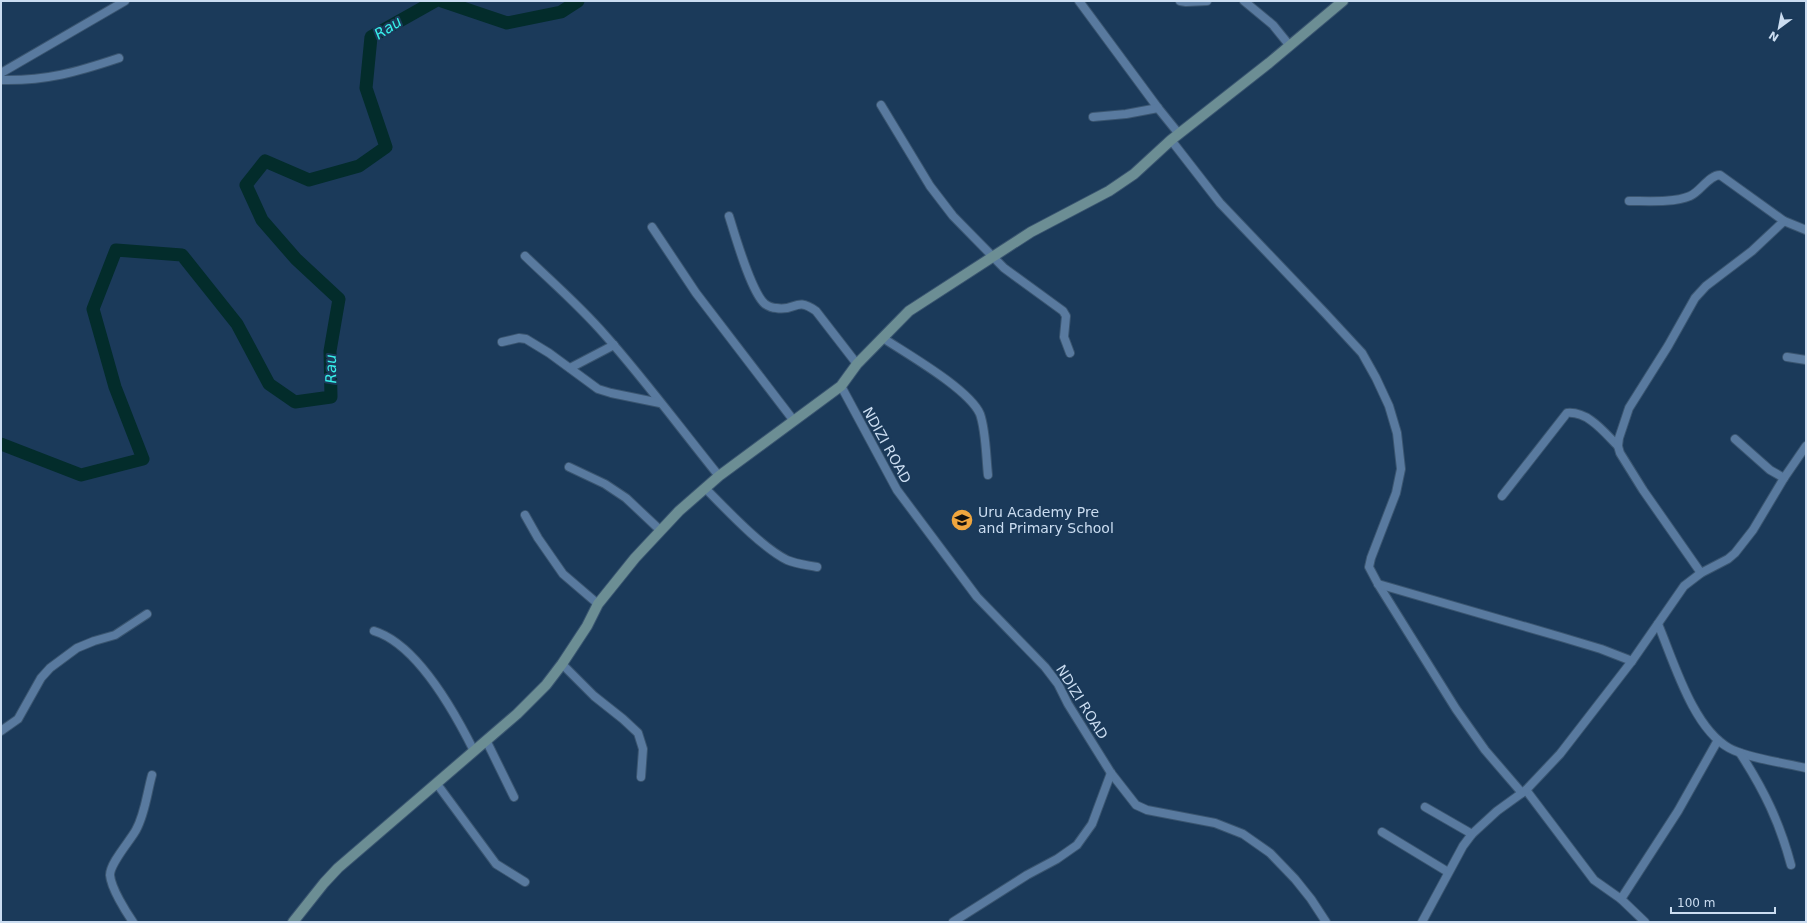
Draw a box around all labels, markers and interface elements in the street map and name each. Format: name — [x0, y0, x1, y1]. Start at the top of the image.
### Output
north arrow — [1759, 8, 1799, 48]
water label: Rau — [371, 13, 405, 43]
text: N — [1767, 28, 1781, 44]
water label: Rau — [322, 354, 340, 384]
street label: NDIZI ROAD — [860, 404, 914, 486]
place label: Uru Academy Pre and Primary School — [978, 504, 1114, 536]
school or university icon: Uru Academy Pre and Primary School — [949, 507, 975, 533]
street label: NDIZI ROAD — [1053, 662, 1111, 742]
scale bar — [1671, 889, 1775, 915]
text: 100 m — [1677, 896, 1715, 910]

